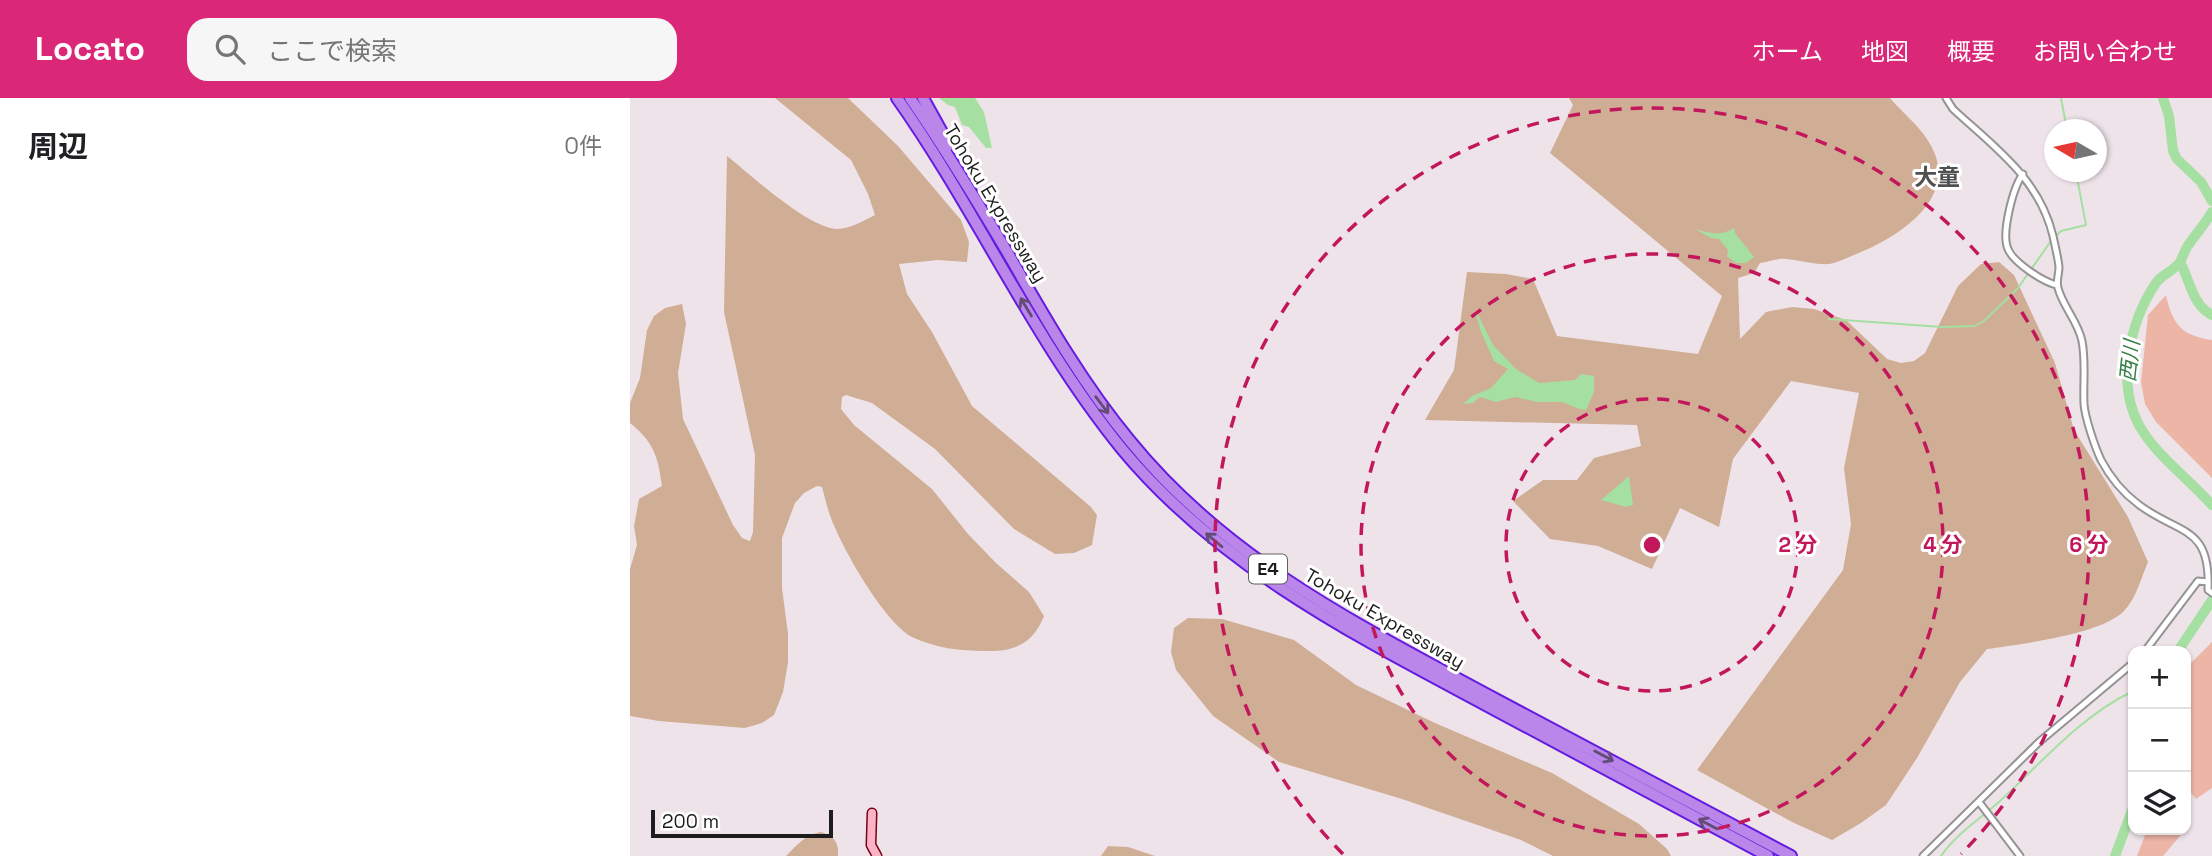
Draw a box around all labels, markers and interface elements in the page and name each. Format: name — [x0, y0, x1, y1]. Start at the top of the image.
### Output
search box — [187, 18, 677, 81]
text: Locato — [35, 28, 145, 70]
icon: search — [211, 30, 249, 68]
text: ここで検索 — [267, 34, 397, 68]
text: ホーム — [1752, 36, 1823, 67]
text: 地図 — [1861, 36, 1909, 67]
text: 概要 — [1947, 36, 1995, 67]
text: お問い合わせ — [2033, 36, 2177, 67]
street label: Tohoku Expressway — [938, 119, 1053, 287]
north arrow — [2044, 119, 2107, 182]
text: 周辺 — [28, 127, 88, 166]
text: 0件 — [564, 131, 602, 161]
district label: 大童 — [1914, 162, 1960, 192]
one-way arrow — [1019, 298, 1033, 318]
water label: 西川 — [2114, 337, 2145, 383]
one-way arrow — [1095, 395, 1109, 414]
text: 2 分 — [1779, 531, 1817, 558]
text: 4 分 — [1923, 531, 1963, 558]
text: 6 分 — [2069, 531, 2109, 558]
one-way arrow — [1206, 532, 1224, 548]
centre of rings — [1640, 533, 1664, 557]
road number: E4 — [1249, 555, 1287, 584]
street label: Tohoku Expressway — [1300, 562, 1469, 674]
map controls — [2128, 646, 2191, 835]
button: + — [2128, 646, 2191, 709]
button: − — [2128, 709, 2191, 772]
one-way arrow — [1593, 750, 1614, 764]
button: layers — [2128, 772, 2191, 835]
scale bar — [651, 807, 833, 839]
text: 200 m — [662, 809, 719, 834]
one-way arrow — [1698, 817, 1719, 830]

